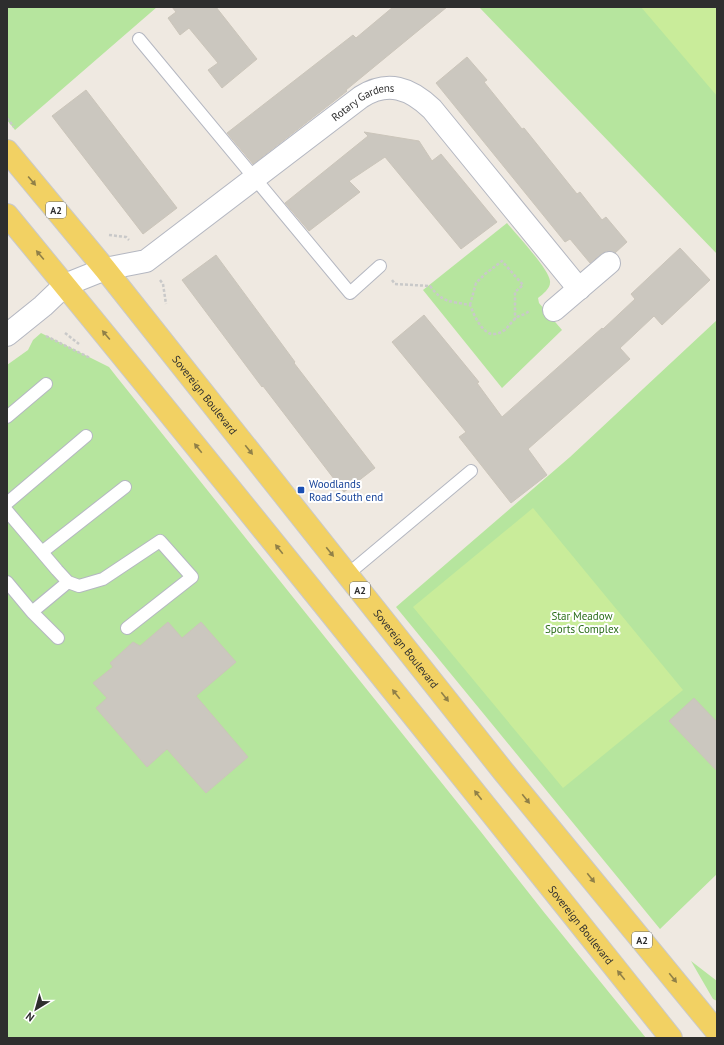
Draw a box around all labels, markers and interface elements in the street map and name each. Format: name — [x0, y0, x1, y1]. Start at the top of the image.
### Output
street label: Rotary Gardens — [329, 81, 395, 124]
one-way arrow — [27, 176, 36, 186]
road number: A2 — [46, 202, 66, 218]
one-way arrow — [36, 250, 45, 261]
one-way arrow — [101, 329, 110, 340]
street label: Sovereign Boulevard — [169, 353, 240, 437]
one-way arrow — [193, 442, 202, 453]
one-way arrow — [244, 445, 253, 456]
place label: Woodlands Road South end — [309, 477, 383, 504]
marker: Woodlands Road South end — [296, 485, 306, 495]
one-way arrow — [275, 543, 284, 554]
one-way arrow — [325, 546, 334, 557]
road number: A2 — [350, 582, 370, 598]
street label: Sovereign Boulevard — [370, 606, 442, 691]
park label: Star Meadow Sports Complex — [545, 609, 619, 636]
one-way arrow — [392, 688, 401, 699]
one-way arrow — [441, 692, 450, 703]
one-way arrow — [473, 789, 482, 800]
one-way arrow — [522, 794, 531, 804]
one-way arrow — [586, 872, 595, 883]
street label: Sovereign Boulevard — [545, 883, 617, 967]
road number: A2 — [632, 932, 652, 948]
one-way arrow — [617, 969, 625, 980]
one-way arrow — [669, 973, 678, 984]
north arrow — [16, 989, 56, 1029]
text: N — [23, 1009, 37, 1025]

